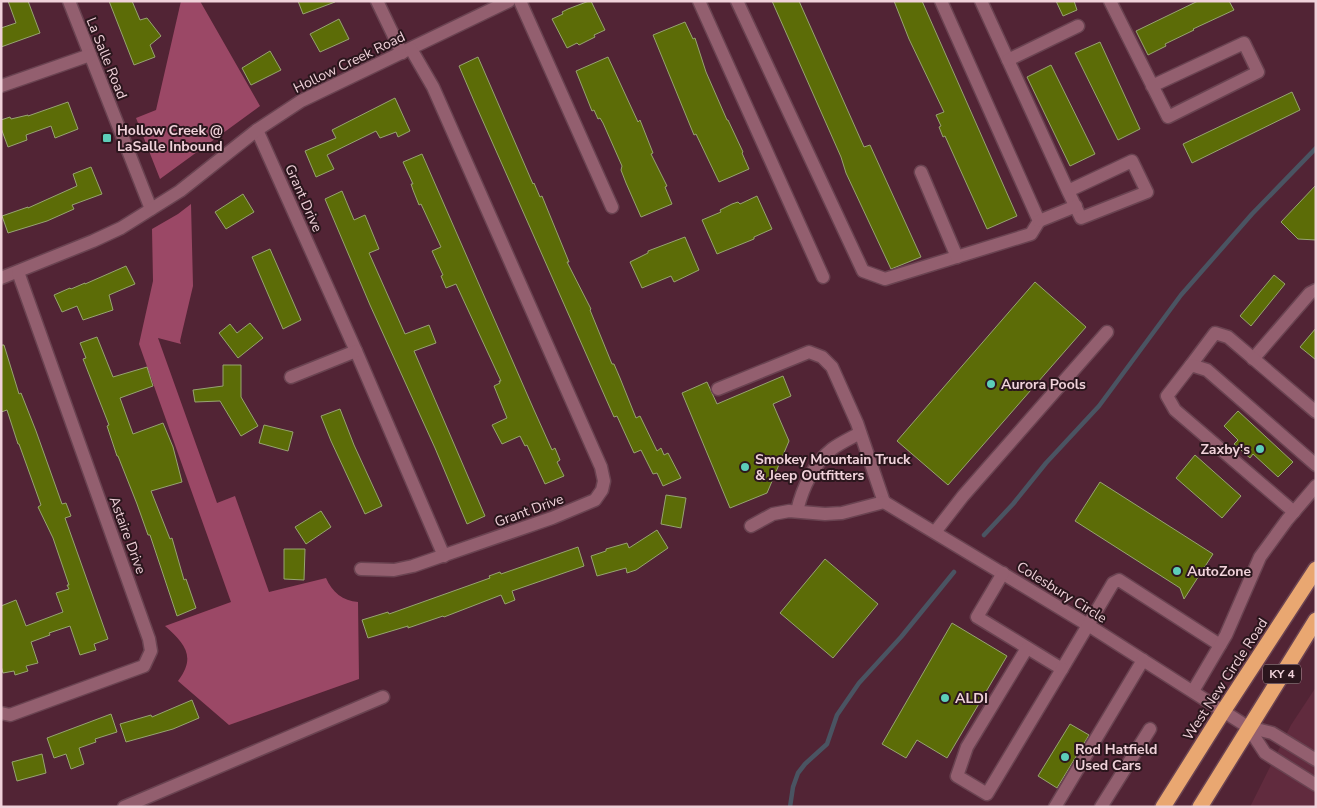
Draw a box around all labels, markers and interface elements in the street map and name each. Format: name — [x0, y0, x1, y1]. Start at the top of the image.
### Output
street label: La Salle Road — [82, 15, 132, 102]
street label: Hollow Creek Road — [290, 27, 408, 98]
place label: Hollow Creek @ LaSalle Inbound — [117, 121, 223, 156]
marker: Hollow Creek @ LaSalle Inbound — [101, 132, 113, 144]
street label: Grant Drive — [280, 161, 327, 235]
place label: Aurora Pools — [1001, 375, 1086, 394]
marker: Aurora Pools — [985, 378, 997, 390]
place label: Zaxby's — [1201, 440, 1250, 459]
marker: Zaxby's — [1254, 443, 1266, 455]
place label: Smokey Mountain Truck & Jeep Outfitters — [755, 450, 911, 485]
marker: Smokey Mountain Truck & Jeep Outfitters — [739, 461, 751, 473]
street label: Grant Drive — [492, 489, 566, 532]
street label: Astaire Drive — [105, 494, 150, 577]
street label: Colesbury Circle — [1013, 557, 1110, 628]
place label: AutoZone — [1187, 562, 1251, 581]
marker: AutoZone — [1171, 565, 1183, 577]
street label: West New Circle Road — [1179, 615, 1272, 744]
road number: KY 4 — [1263, 664, 1301, 684]
place label: ALDI — [955, 689, 988, 708]
marker: ALDI — [939, 692, 951, 704]
place label: Rod Hatfield Used Cars — [1075, 740, 1157, 775]
marker: Rod Hatfield Used Cars — [1059, 751, 1071, 763]

